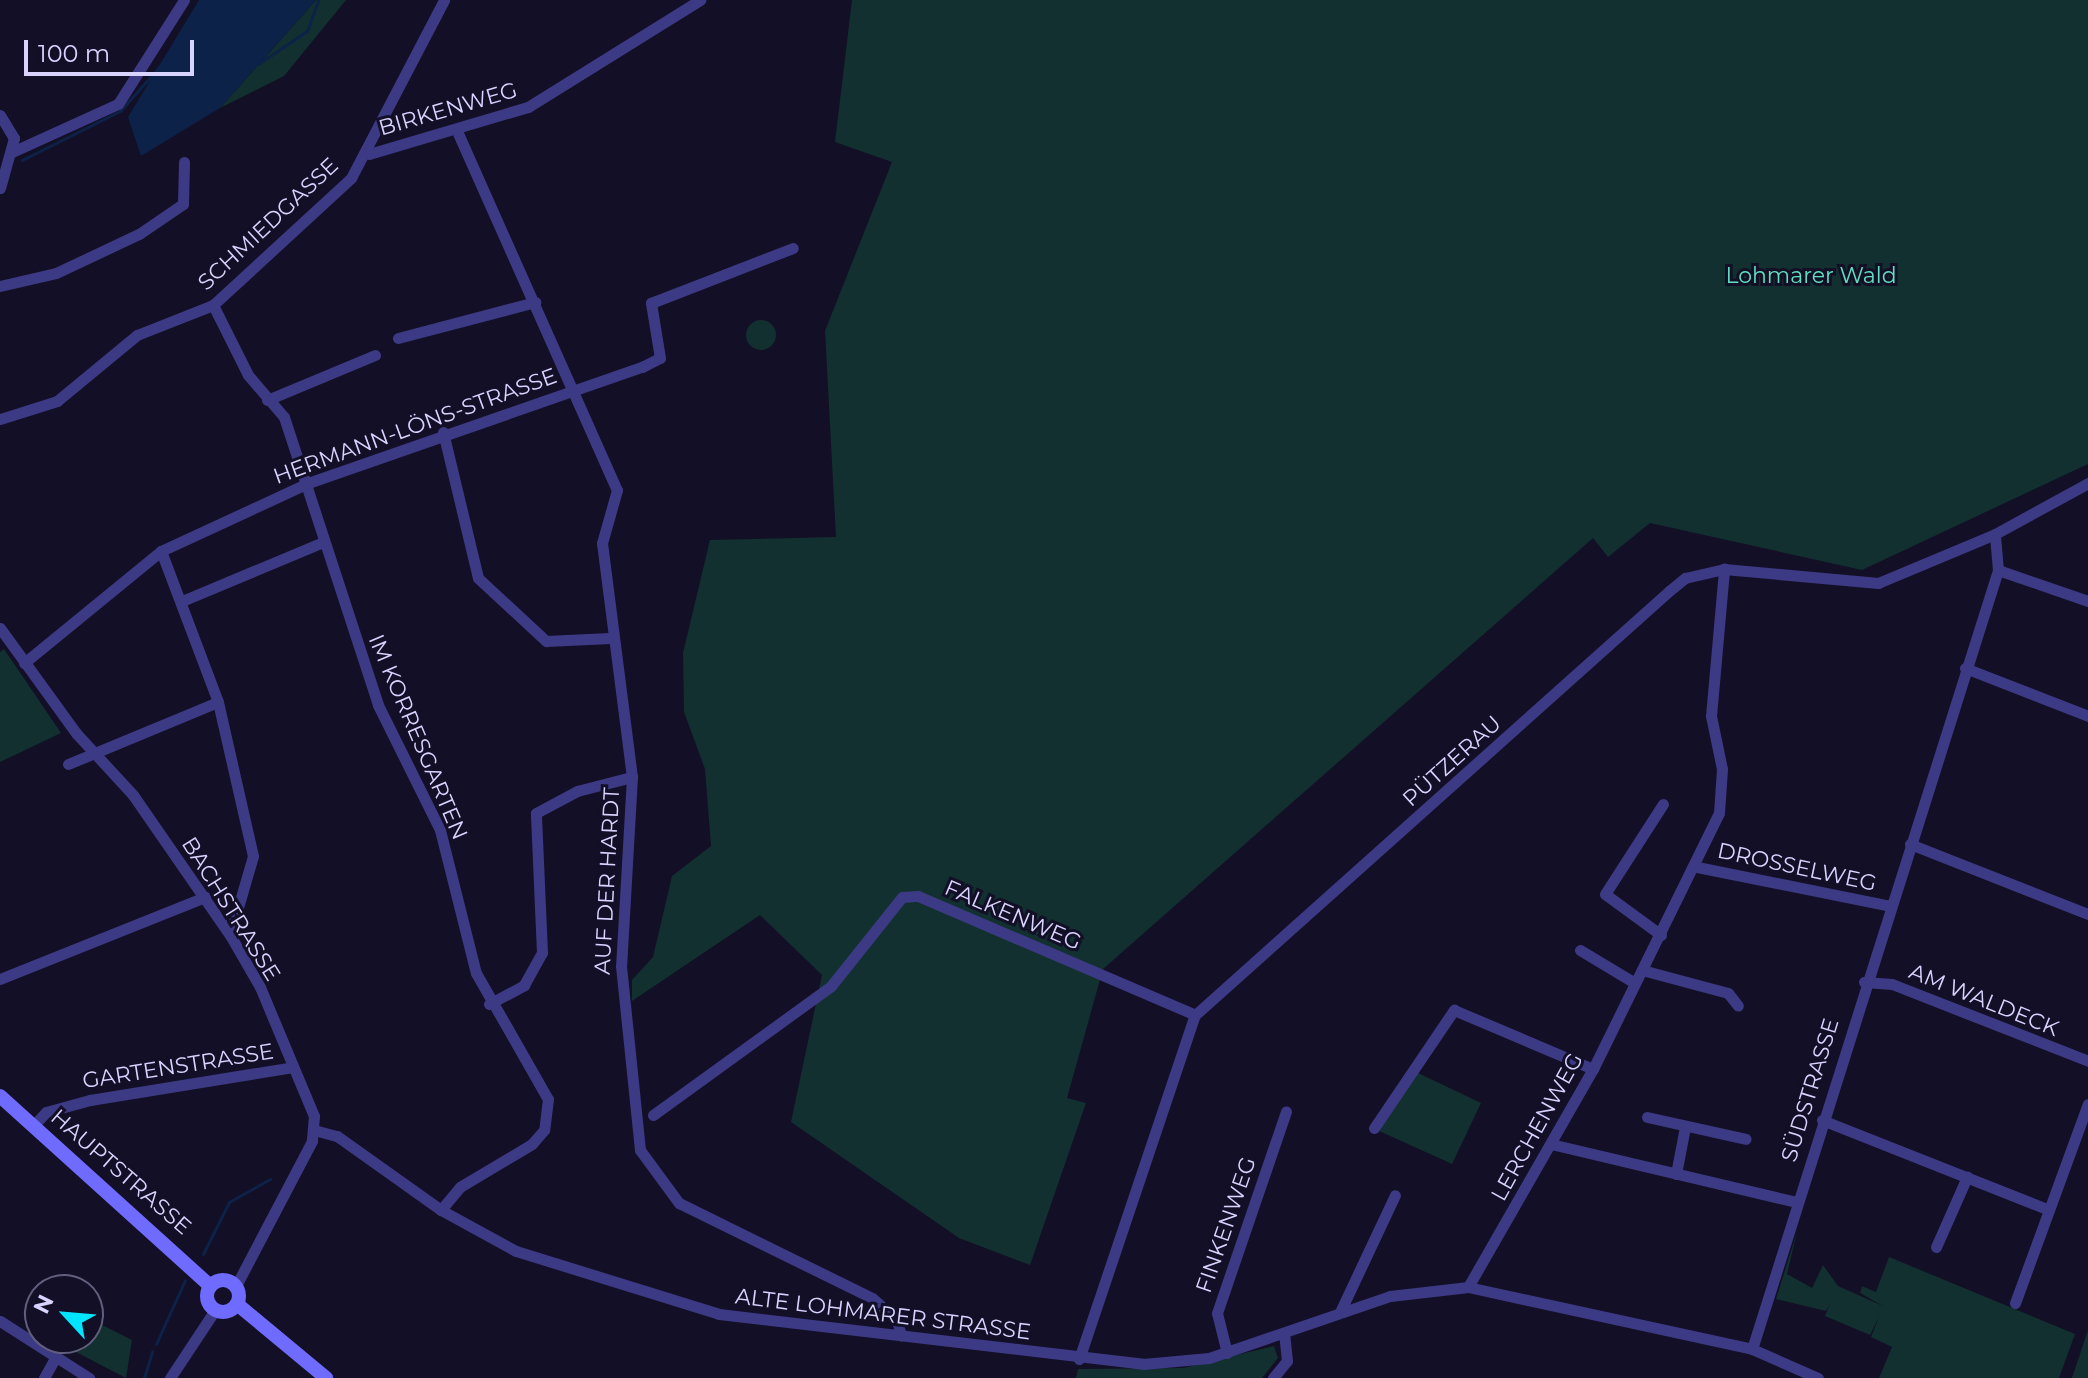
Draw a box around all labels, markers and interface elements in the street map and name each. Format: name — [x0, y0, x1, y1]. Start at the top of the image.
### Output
scale bar — [28, 24, 198, 74]
text: 100 m — [38, 39, 110, 68]
street label: BIRKENWEG — [376, 77, 520, 141]
street label: SCHMIEDGASSE — [192, 152, 344, 296]
park label: Lohmarer Wald — [1725, 263, 1897, 289]
street label: HERMANN-LÖNS-STRASSE — [270, 362, 560, 490]
street label: IM KORRESGARTEN — [363, 630, 473, 844]
street label: PÜTZERAU — [1397, 710, 1507, 812]
street label: AUF DER HARDT — [589, 787, 625, 975]
street label: BACHSTRASSE — [176, 832, 286, 986]
street label: DROSSELWEG — [1715, 837, 1879, 897]
street label: FALKENWEG — [941, 874, 1085, 956]
street label: AM WALDECK — [1905, 958, 2063, 1042]
street label: SÜDSTRASSE — [1776, 1015, 1844, 1165]
street label: GARTENSTRASSE — [81, 1038, 275, 1094]
street label: LERCHENWEG — [1485, 1048, 1589, 1206]
street label: HAUPTSTRASSE — [45, 1104, 197, 1240]
street label: FINKENWEG — [1190, 1153, 1262, 1297]
north arrow — [24, 1274, 104, 1354]
street label: ALTE LOHMARER STRASSE — [734, 1283, 1032, 1345]
text: N — [28, 1290, 60, 1318]

